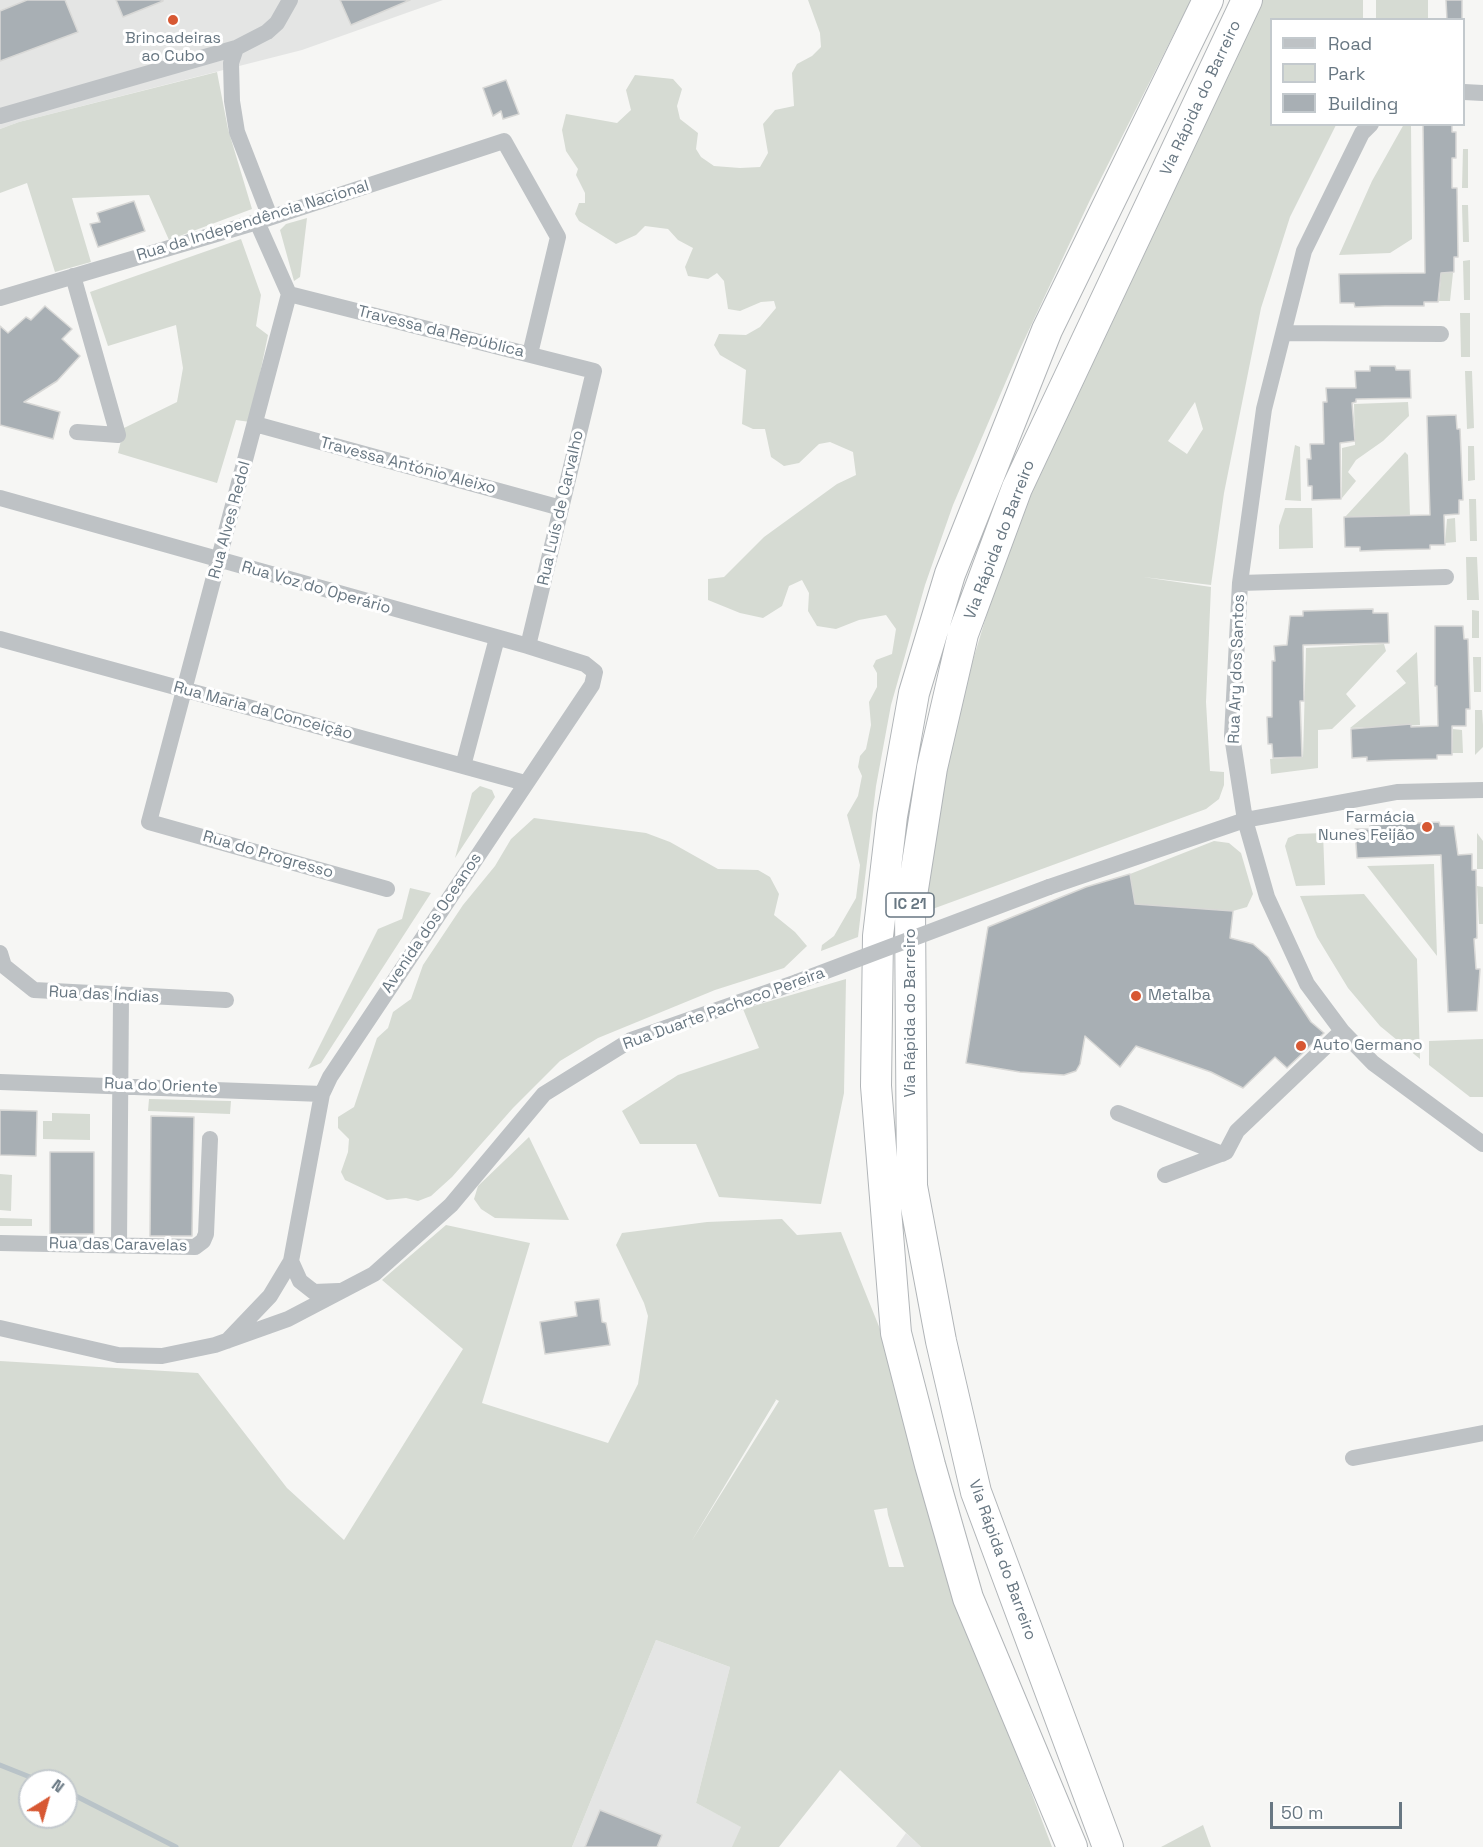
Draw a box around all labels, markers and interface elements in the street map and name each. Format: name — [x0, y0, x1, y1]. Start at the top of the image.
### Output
marker: Brincadeiras ao Cubo — [166, 13, 180, 27]
street label: Via Rápida do Barreiro — [1157, 17, 1245, 179]
legend — [1270, 18, 1465, 126]
place label: Brincadeiras ao Cubo — [125, 29, 221, 67]
text: Road — [1328, 32, 1372, 55]
text: Park — [1328, 62, 1365, 85]
text: Building — [1328, 92, 1398, 115]
street label: Rua da Independência Nacional — [134, 176, 372, 266]
street label: Travessa da República — [356, 302, 526, 362]
street label: Rua Luís de Carvalho — [534, 429, 588, 587]
street label: Travessa António Aleixo — [318, 433, 498, 499]
street label: Via Rápida do Barreiro — [961, 458, 1039, 622]
street label: Rua Alves Redol — [205, 459, 255, 581]
street label: Rua Voz do Operário — [239, 558, 393, 618]
street label: Rua Ary dos Santos — [1225, 594, 1249, 744]
street label: Rua Maria da Conceição — [171, 678, 355, 744]
place label: Farmácia Nunes Feijão — [1318, 808, 1415, 846]
marker: Farmácia Nunes Feijão — [1420, 820, 1434, 834]
street label: Rua do Progresso — [200, 827, 336, 883]
street label: Avenida dos Oceanos — [378, 849, 486, 997]
road number: IC 21 — [886, 893, 934, 917]
street label: Via Rápida do Barreiro — [901, 928, 921, 1098]
street label: Rua Duarte Pacheco Pereira — [621, 964, 827, 1054]
street label: Rua das Índias — [48, 983, 160, 1007]
place label: Metalba — [1148, 986, 1211, 1006]
marker: Metalba — [1129, 989, 1143, 1003]
place label: Auto Germano — [1313, 1036, 1423, 1056]
marker: Auto Germano — [1294, 1039, 1308, 1053]
street label: Rua do Oriente — [104, 1074, 218, 1098]
street label: Rua das Caravelas — [49, 1234, 187, 1256]
street label: Via Rápida do Barreiro — [964, 1477, 1040, 1643]
north arrow — [18, 1769, 78, 1829]
text: N — [47, 1774, 69, 1797]
scale bar — [1273, 1790, 1405, 1828]
text: 50 m — [1281, 1801, 1323, 1824]

